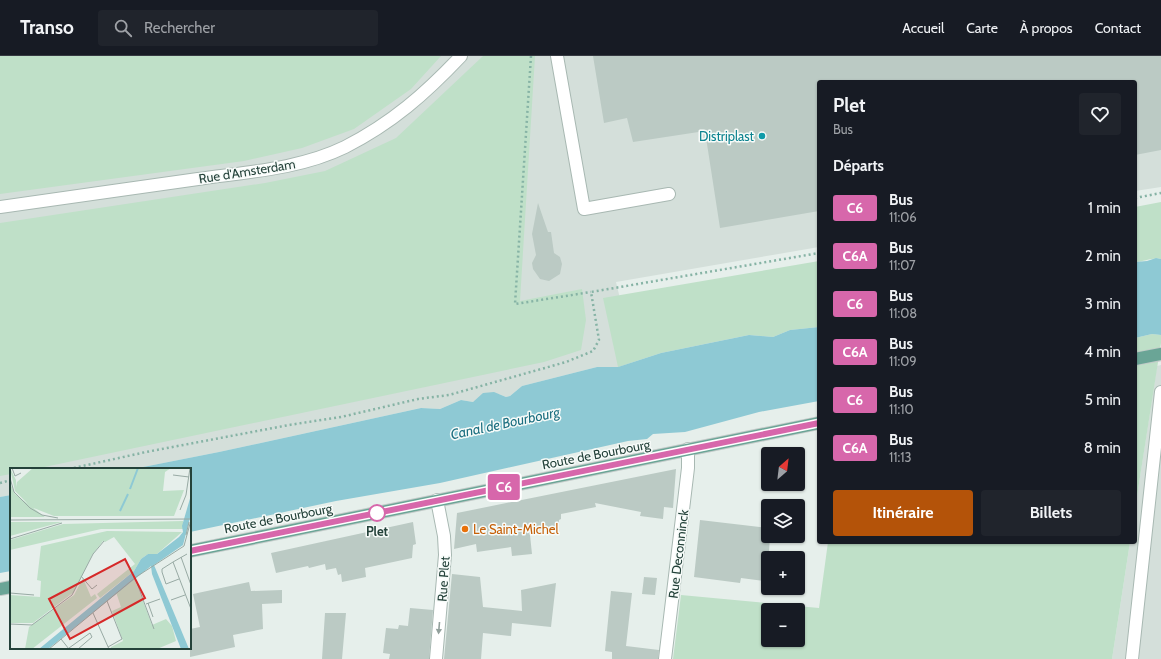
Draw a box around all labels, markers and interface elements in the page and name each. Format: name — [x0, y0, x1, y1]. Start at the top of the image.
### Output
search box — [98, 10, 378, 46]
text: Transo — [20, 16, 74, 39]
icon: search — [112, 17, 134, 39]
text: Rechercher — [144, 19, 215, 37]
text: Accueil — [902, 19, 944, 37]
text: Carte — [966, 19, 998, 37]
text: À propos — [1020, 19, 1073, 37]
text: Contact — [1095, 19, 1141, 37]
button: heart — [1079, 93, 1121, 135]
text: Plet — [833, 94, 865, 117]
text: Bus — [833, 121, 853, 137]
place label: Distriplast — [699, 128, 755, 144]
marker: Distriplast — [757, 131, 767, 141]
street label: Rue d'Amsterdam — [198, 155, 296, 187]
text: Départs — [833, 157, 884, 175]
text: Bus — [889, 191, 913, 209]
text: C6 — [847, 199, 863, 217]
text: 1 min — [1088, 199, 1121, 217]
text: 11:06 — [889, 209, 917, 225]
text: Bus — [889, 239, 913, 257]
text: C6A — [842, 247, 868, 265]
text: 2 min — [1085, 247, 1121, 265]
text: 11:07 — [889, 257, 916, 273]
text: Bus — [889, 287, 913, 305]
text: C6 — [847, 295, 863, 313]
text: 3 min — [1085, 295, 1121, 313]
text: 11:08 — [889, 305, 917, 321]
text: Bus — [889, 335, 913, 353]
text: C6A — [842, 343, 868, 361]
text: 4 min — [1084, 343, 1121, 361]
text: 11:09 — [889, 353, 917, 369]
text: Bus — [889, 383, 913, 401]
text: C6 — [847, 391, 863, 409]
text: 5 min — [1085, 391, 1121, 409]
text: 11:10 — [889, 401, 914, 417]
water label: Canal de Bourbourg — [449, 403, 562, 443]
text: Bus — [889, 431, 913, 449]
street label: Route de Bourbourg — [541, 436, 652, 472]
text: C6A — [842, 439, 868, 457]
text: 8 min — [1084, 439, 1121, 457]
north arrow — [761, 447, 805, 491]
map controls — [761, 447, 805, 647]
text: 11:13 — [889, 449, 911, 465]
inset map — [10, 468, 191, 649]
line badge: C6 — [486, 474, 522, 500]
text: C6 — [496, 478, 512, 496]
button: Itinéraire — [833, 490, 973, 536]
button: Billets — [981, 490, 1121, 536]
button: layers — [761, 499, 805, 543]
street label: Route de Bourbourg — [223, 500, 334, 536]
marker: Plet — [368, 504, 386, 522]
street label: Rue Deconninck — [665, 509, 691, 599]
place label: Le Saint-Michel — [473, 521, 558, 537]
place label: Plet — [366, 523, 389, 539]
marker: Le Saint-Michel — [460, 524, 470, 534]
button: + — [761, 551, 805, 595]
street label: Rue Plet — [433, 555, 453, 602]
button: − — [761, 603, 805, 647]
one-way arrow — [436, 622, 443, 634]

